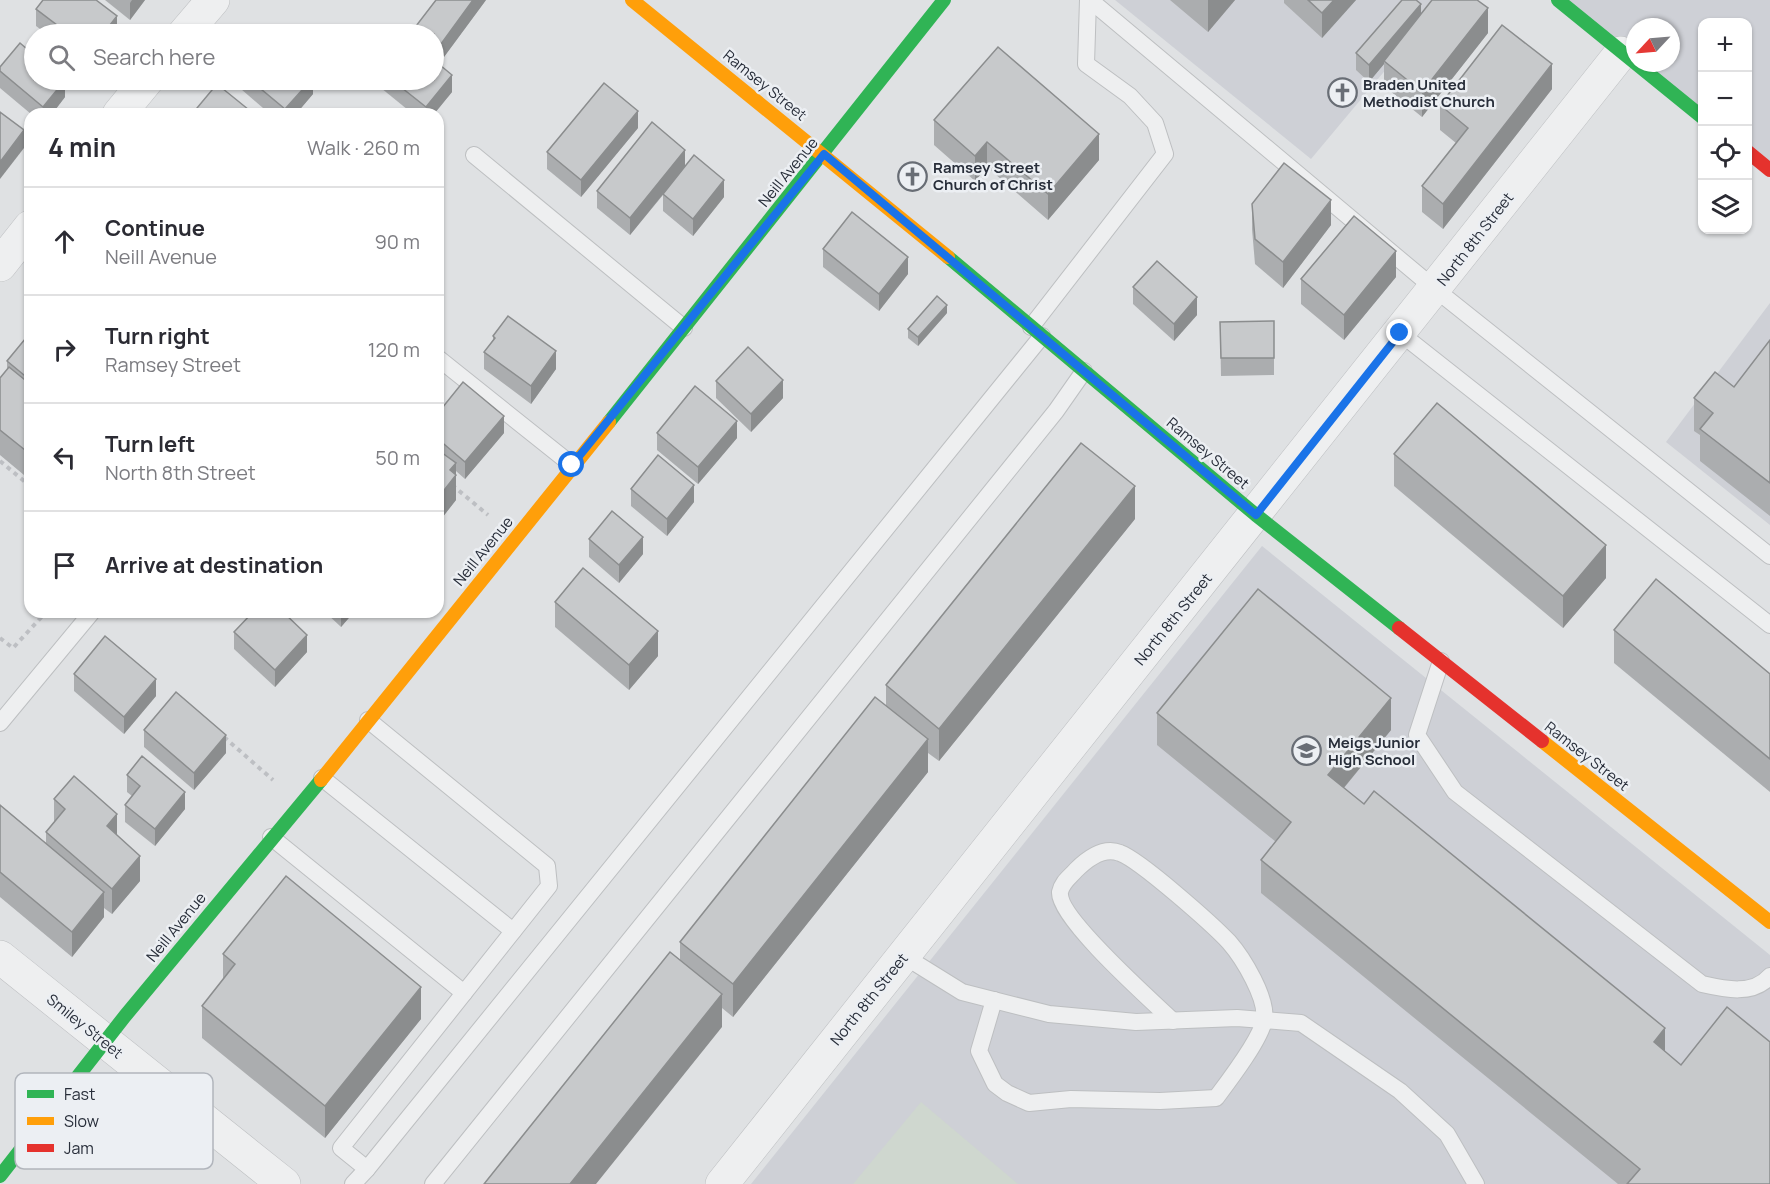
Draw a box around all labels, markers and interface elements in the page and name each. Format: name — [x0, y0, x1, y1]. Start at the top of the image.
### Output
north arrow — [1626, 18, 1680, 72]
map controls — [1698, 18, 1752, 234]
button: + — [1698, 18, 1752, 72]
search box — [24, 24, 444, 90]
icon: search — [45, 41, 78, 74]
text: Search here — [93, 42, 215, 72]
street label: Ramsey Street — [719, 45, 811, 125]
button: − — [1698, 72, 1752, 126]
place label: Braden United Methodist Church — [1363, 74, 1495, 112]
church icon: Braden United Methodist Church — [1326, 77, 1358, 109]
button: locate — [1698, 126, 1752, 180]
text: 4 min — [48, 129, 116, 165]
street label: Neill Avenue — [753, 133, 823, 211]
text: Walk · 260 m — [307, 134, 420, 161]
place label: Ramsey Street Church of Christ — [933, 157, 1053, 195]
church icon: Ramsey Street Church of Christ — [896, 160, 928, 192]
button: layers — [1698, 180, 1752, 234]
street label: North 8th Street — [1432, 188, 1518, 290]
text: Continue — [105, 213, 205, 243]
icon: ahead — [48, 225, 81, 258]
text: 90 m — [374, 228, 420, 255]
text: Neill Avenue — [105, 243, 217, 270]
route end — [1386, 319, 1412, 345]
text: Turn right — [105, 321, 210, 351]
icon: right — [48, 333, 81, 366]
text: 120 m — [368, 336, 420, 363]
text: Ramsey Street — [105, 351, 241, 378]
street label: Ramsey Street — [1162, 412, 1254, 494]
text: Turn left — [105, 429, 195, 459]
icon: left — [48, 441, 81, 474]
text: 50 m — [375, 444, 420, 471]
route start — [558, 451, 584, 477]
text: North 8th Street — [105, 459, 256, 486]
street label: Neill Avenue — [448, 512, 518, 590]
icon: arrive — [48, 549, 81, 582]
text: Arrive at destination — [105, 550, 323, 580]
street label: North 8th Street — [1129, 568, 1217, 670]
street label: Ramsey Street — [1540, 716, 1634, 796]
place label: Meigs Junior High School — [1328, 732, 1420, 770]
school or university icon: Meigs Junior High School — [1291, 735, 1323, 767]
street label: Neill Avenue — [141, 888, 211, 966]
street label: North 8th Street — [825, 948, 913, 1050]
street label: Smiley Street — [42, 989, 128, 1063]
legend — [15, 1073, 213, 1169]
text: Fast — [64, 1083, 95, 1105]
text: Slow — [64, 1110, 99, 1132]
text: Jam — [64, 1137, 94, 1159]

